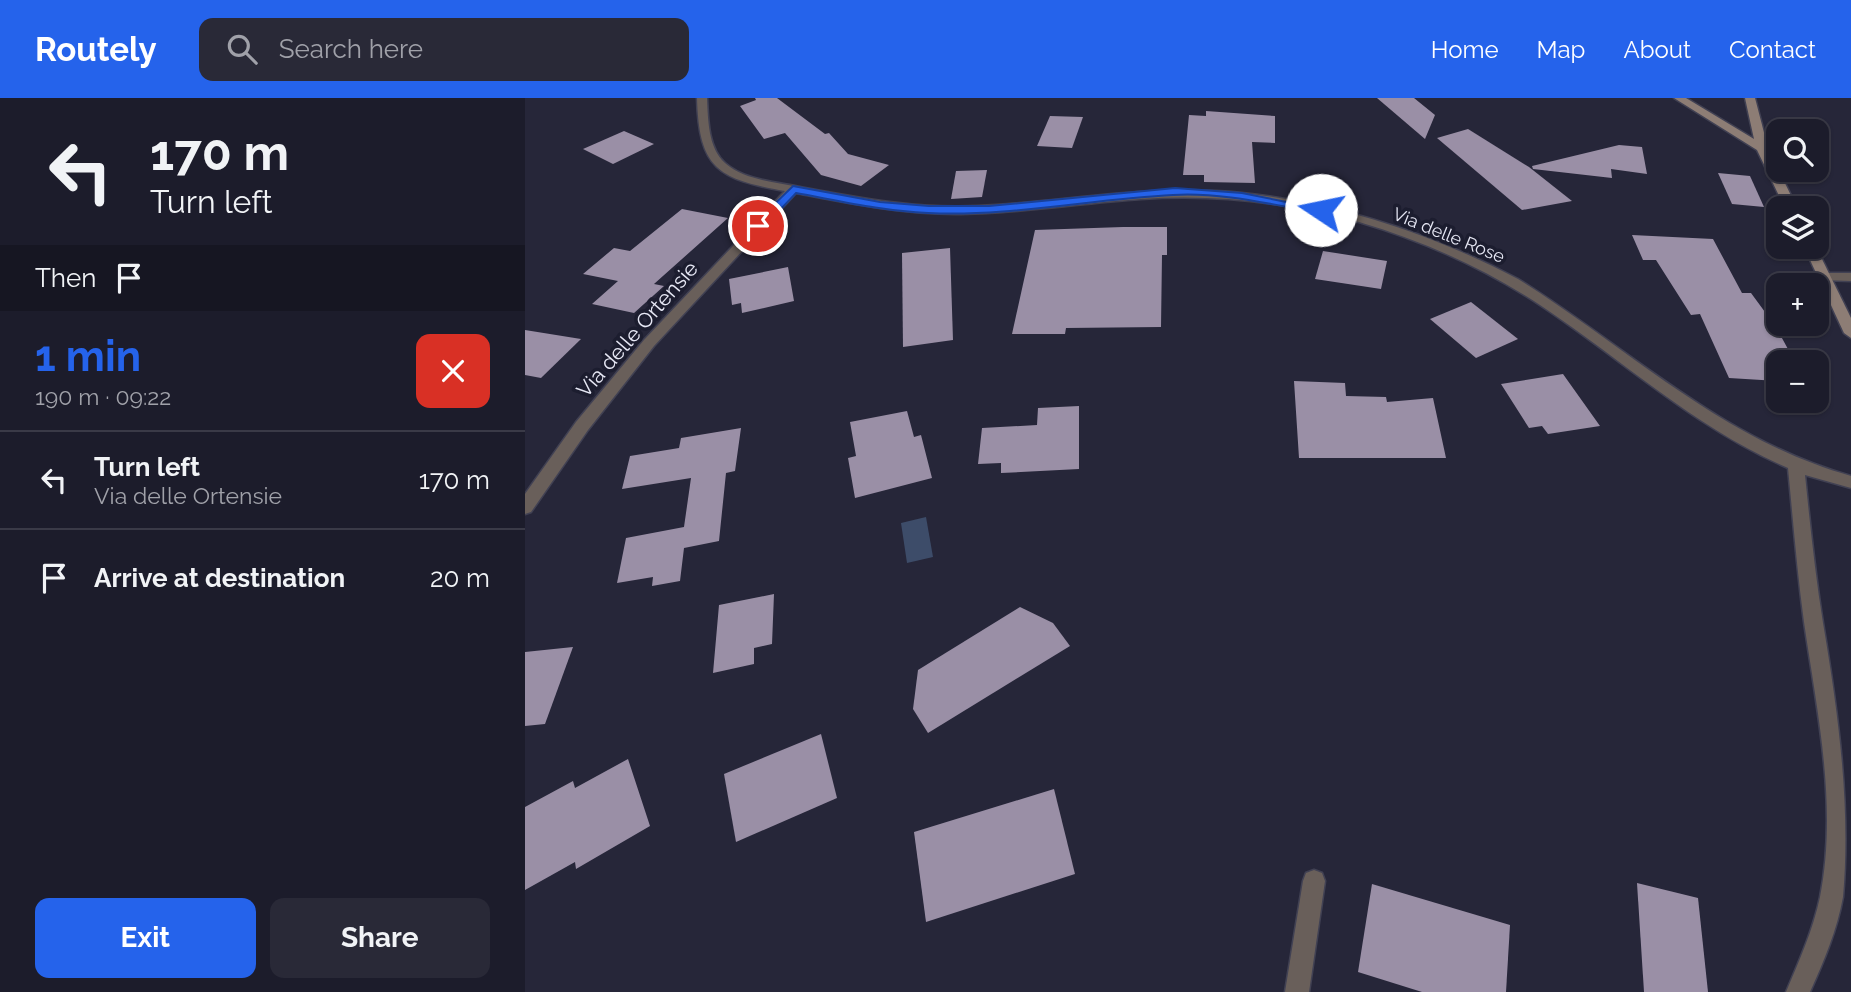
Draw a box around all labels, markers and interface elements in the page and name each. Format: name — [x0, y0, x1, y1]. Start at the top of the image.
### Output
search box — [199, 18, 689, 81]
text: Routely — [35, 30, 157, 69]
icon: search — [223, 30, 261, 68]
text: Search here — [279, 34, 423, 64]
text: Home — [1431, 35, 1499, 64]
text: Map — [1537, 35, 1585, 64]
text: About — [1623, 35, 1691, 64]
text: Contact — [1729, 35, 1816, 64]
map controls — [1766, 119, 1829, 413]
button: search — [1766, 119, 1829, 182]
text: 170 m — [150, 124, 289, 181]
icon: left — [35, 126, 126, 217]
position arrow — [1284, 173, 1358, 247]
text: Turn left — [150, 183, 272, 220]
pin — [728, 196, 788, 256]
button: layers — [1766, 196, 1829, 259]
street label: Via delle Rose — [1390, 203, 1508, 267]
icon: arrive — [739, 207, 777, 245]
street label: Via delle Ortensie — [571, 256, 703, 402]
icon: arrive — [110, 259, 148, 297]
text: Then — [35, 263, 96, 293]
button: + — [1766, 273, 1829, 336]
text: 1 min — [35, 332, 141, 381]
button: close — [416, 334, 490, 408]
button: − — [1766, 350, 1829, 413]
text: 190 m · 09:22 — [35, 383, 171, 410]
text: Turn left — [94, 452, 200, 482]
icon: left — [35, 461, 73, 499]
text: 170 m — [419, 465, 490, 495]
text: Via delle Ortensie — [94, 482, 282, 509]
icon: arrive — [35, 559, 73, 597]
text: Arrive at destination — [94, 563, 345, 593]
text: 20 m — [430, 563, 490, 593]
button: Exit — [35, 898, 256, 978]
button: Share — [270, 898, 490, 978]

